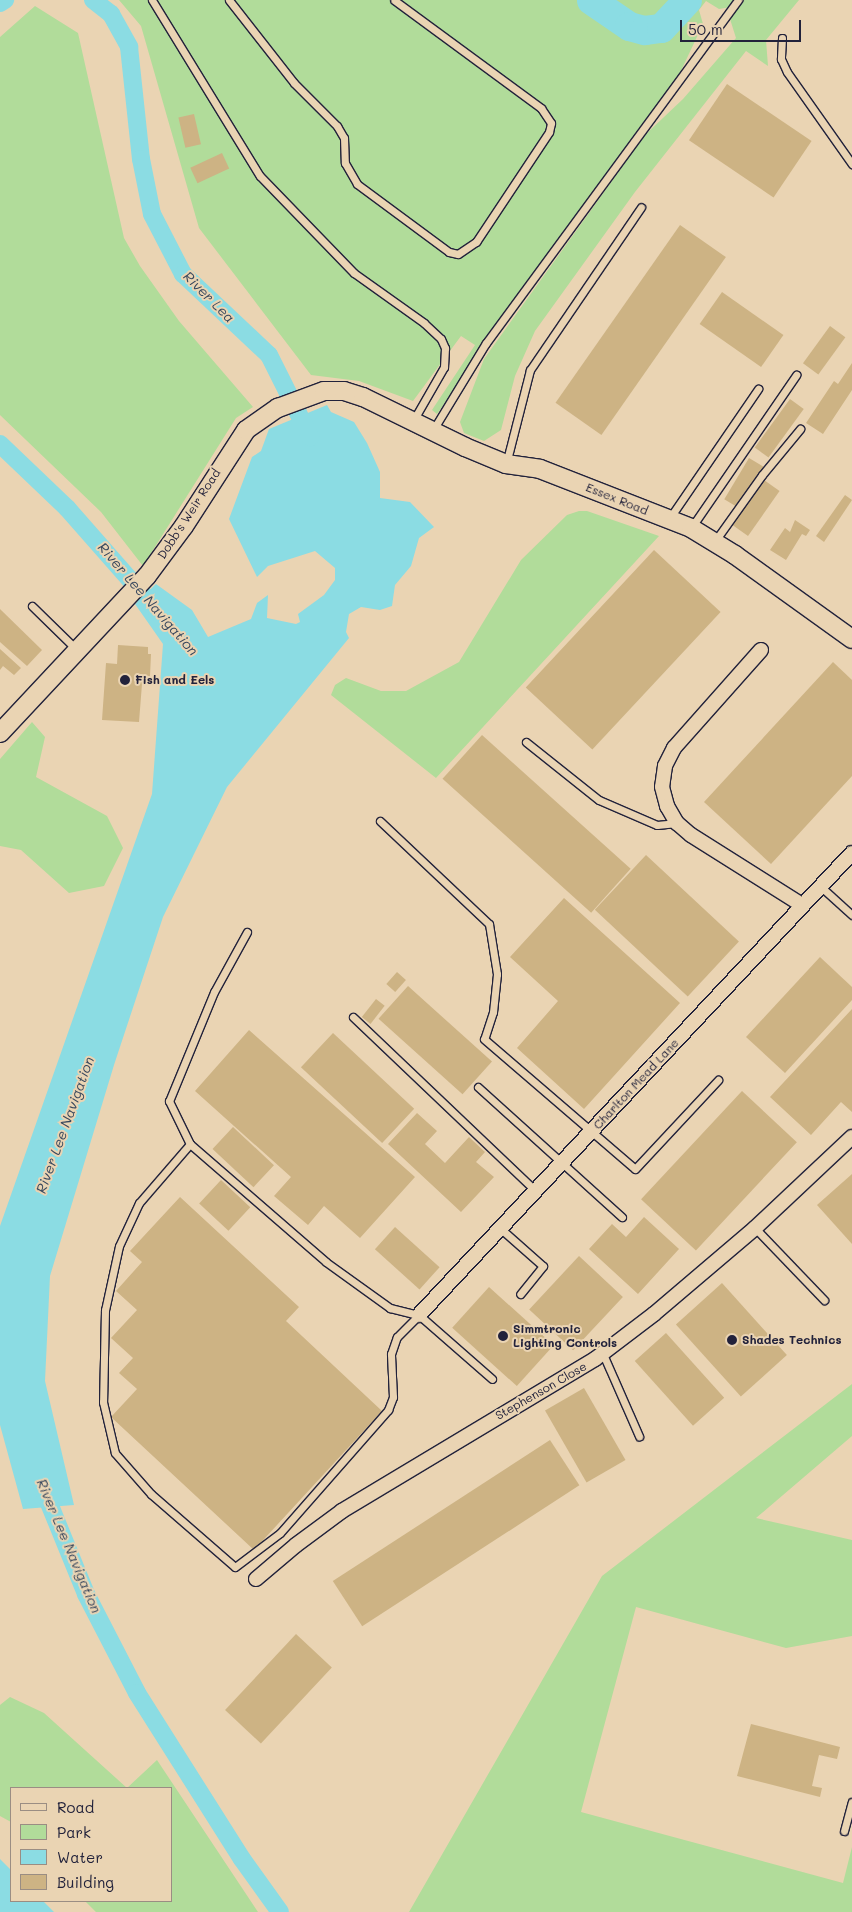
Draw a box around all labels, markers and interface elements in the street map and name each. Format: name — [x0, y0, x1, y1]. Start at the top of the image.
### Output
scale bar — [682, 10, 803, 42]
text: 50 m — [688, 19, 723, 39]
water label: River Lea — [180, 268, 238, 326]
street label: Dobb's Weir Road — [155, 466, 223, 562]
street label: Essex Road — [584, 480, 650, 518]
water label: River Lee Navigation — [94, 539, 202, 659]
place label: Fish and Eels — [135, 673, 214, 687]
marker: Fish and Eels — [119, 674, 131, 686]
street label: Charlton Mead Lane — [590, 1036, 682, 1132]
water label: River Lee Navigation — [32, 1054, 98, 1196]
place label: Simmtronic Lighting Controls — [513, 1322, 617, 1350]
marker: Simmtronic Lighting Controls — [497, 1330, 509, 1342]
place label: Shades Technics — [742, 1333, 842, 1347]
marker: Shades Technics — [726, 1334, 738, 1346]
street label: Stephenson Close — [493, 1359, 589, 1423]
water label: River Lee Navigation — [33, 1476, 105, 1616]
legend — [10, 1787, 172, 1902]
text: Road — [57, 1797, 94, 1817]
text: Park — [57, 1822, 91, 1842]
text: Water — [57, 1847, 103, 1867]
text: Building — [57, 1872, 114, 1892]

